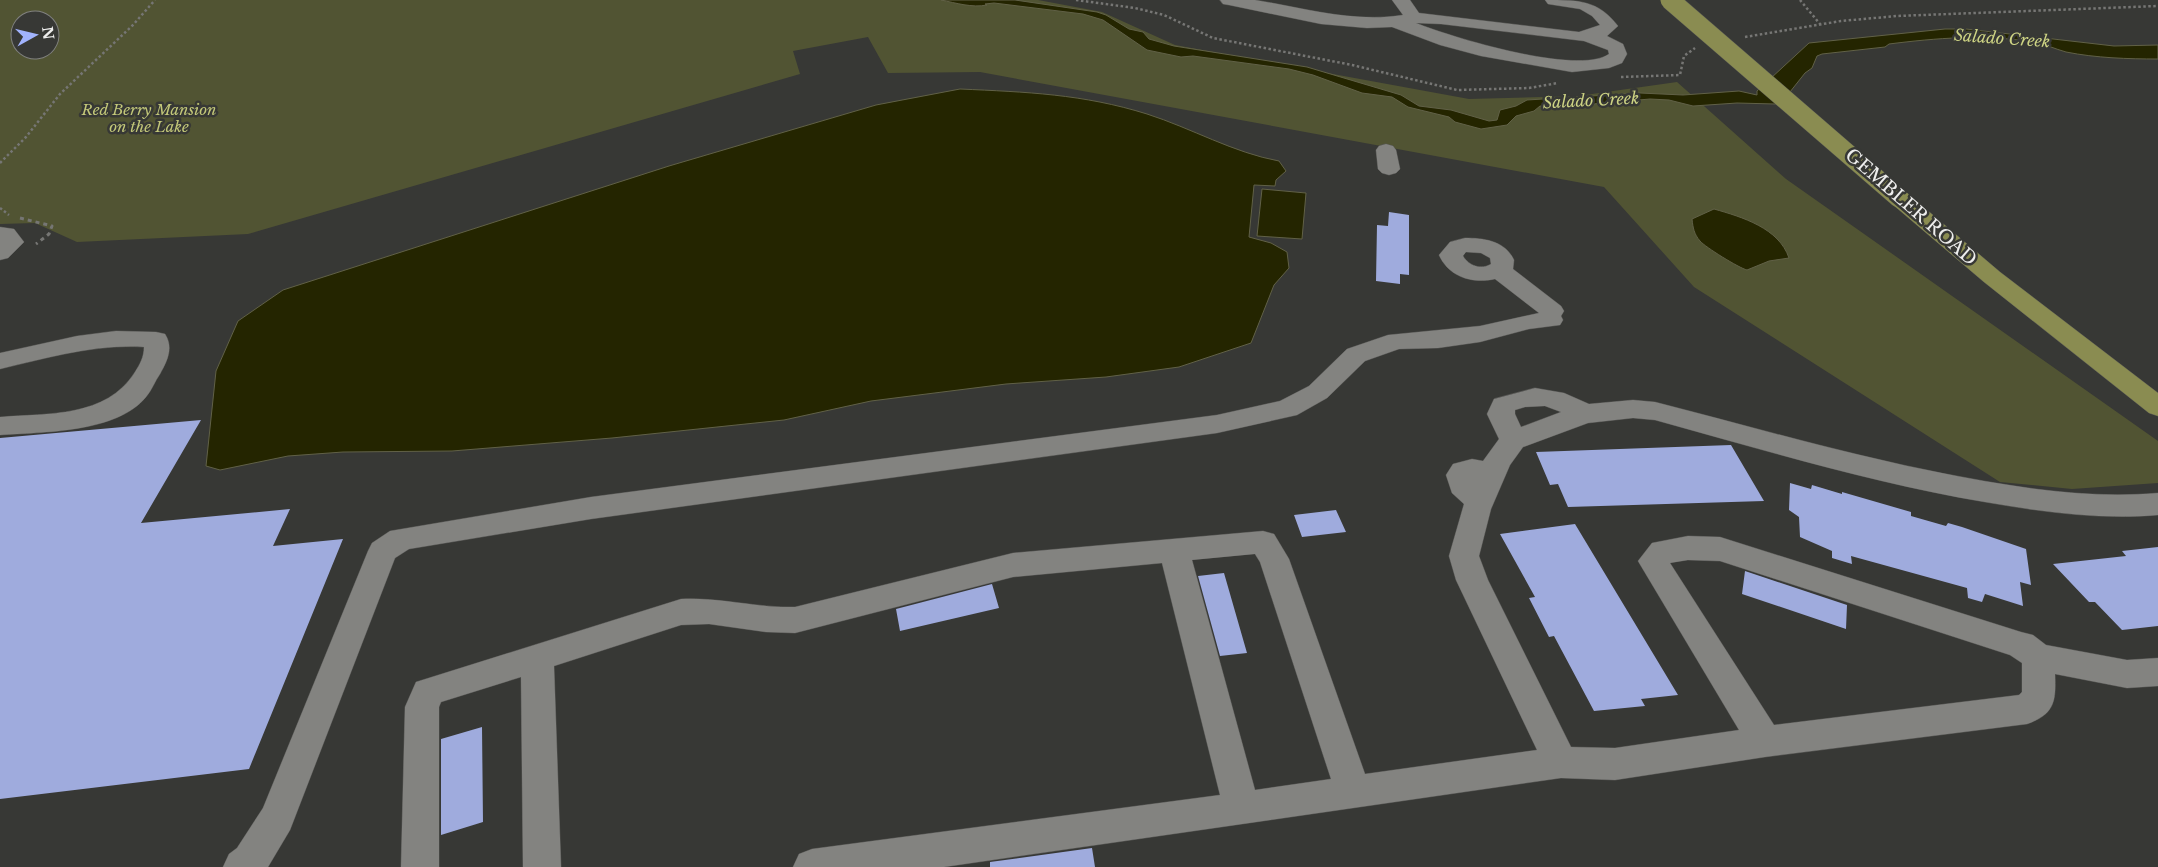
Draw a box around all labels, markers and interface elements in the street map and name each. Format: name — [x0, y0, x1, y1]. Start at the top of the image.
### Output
north arrow — [10, 10, 60, 60]
text: N — [38, 25, 58, 41]
water label: Salado Creek — [1953, 25, 2051, 51]
water label: Salado Creek — [1542, 87, 1640, 113]
park label: Red Berry Mansion on the Lake — [80, 100, 217, 136]
street label: GEMBLER ROAD — [1841, 144, 1981, 270]

